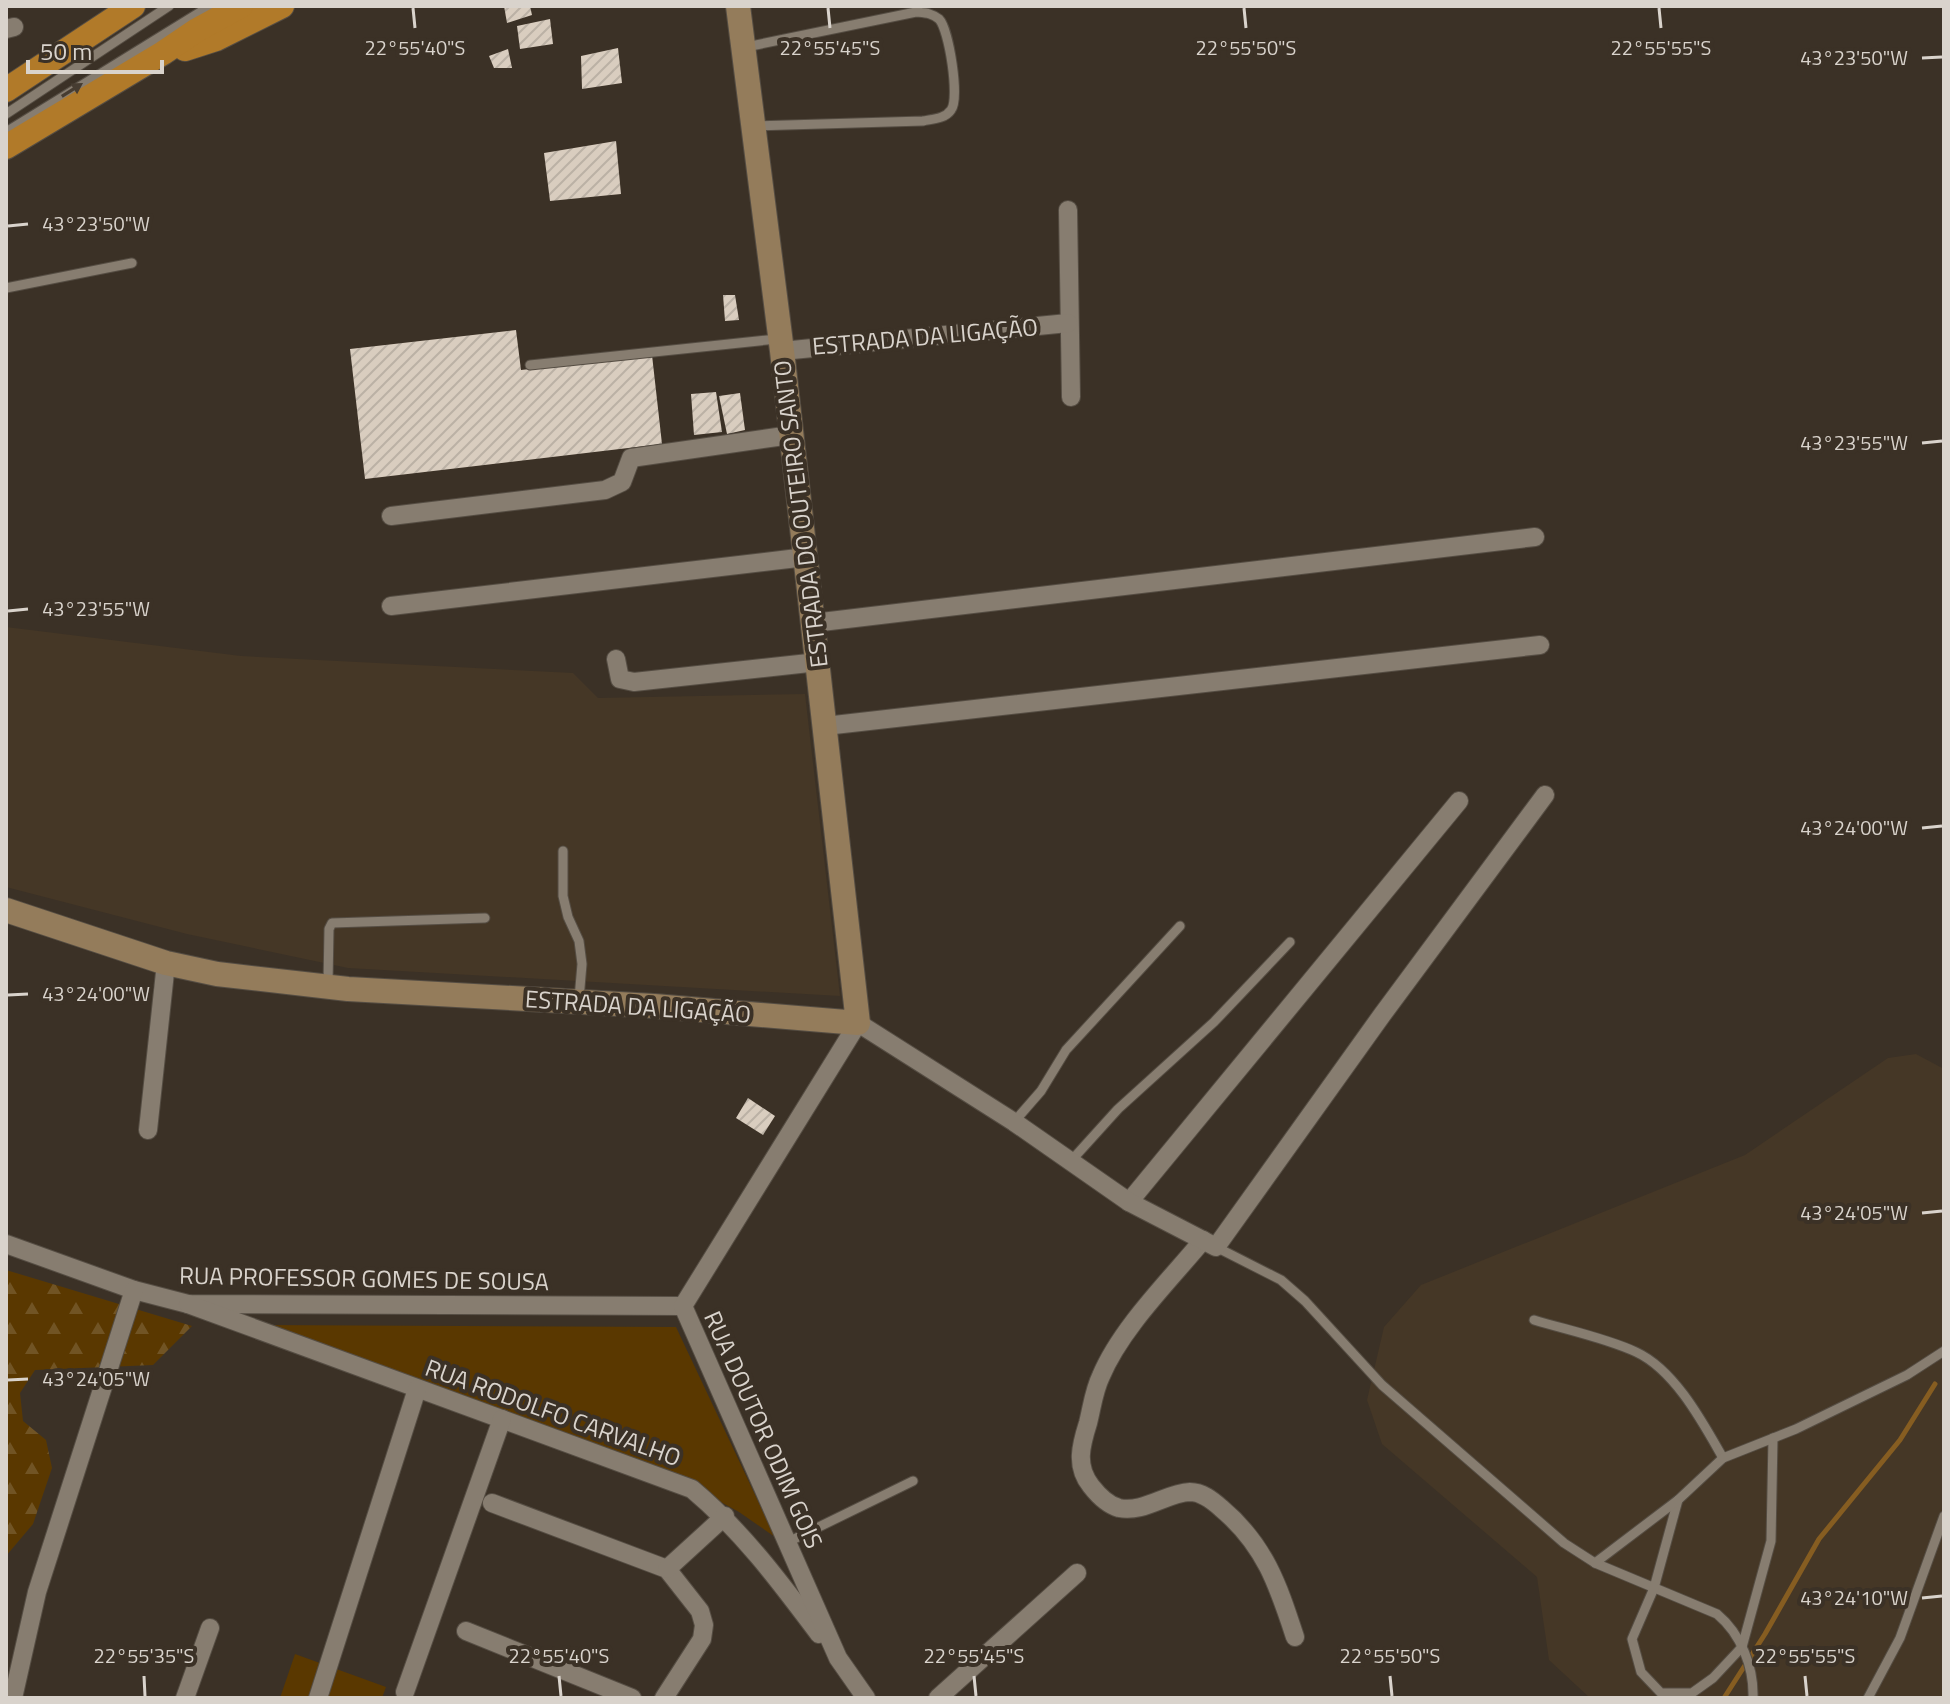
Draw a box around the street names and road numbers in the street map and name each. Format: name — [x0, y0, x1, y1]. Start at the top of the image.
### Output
street label: ESTRADA DA LIGAÇÃO — [811, 308, 1039, 364]
street label: ESTRADA DO OUTEIRO SANTO — [763, 358, 837, 670]
street label: ESTRADA DA LIGAÇÃO — [524, 980, 752, 1032]
street label: RUA PROFESSOR GOMES DE SOUSA — [179, 1257, 549, 1299]
street label: RUA DOUTOR ODIM GOIS — [695, 1305, 833, 1554]
street label: RUA RODOLFO CARVALHO — [420, 1349, 686, 1475]

